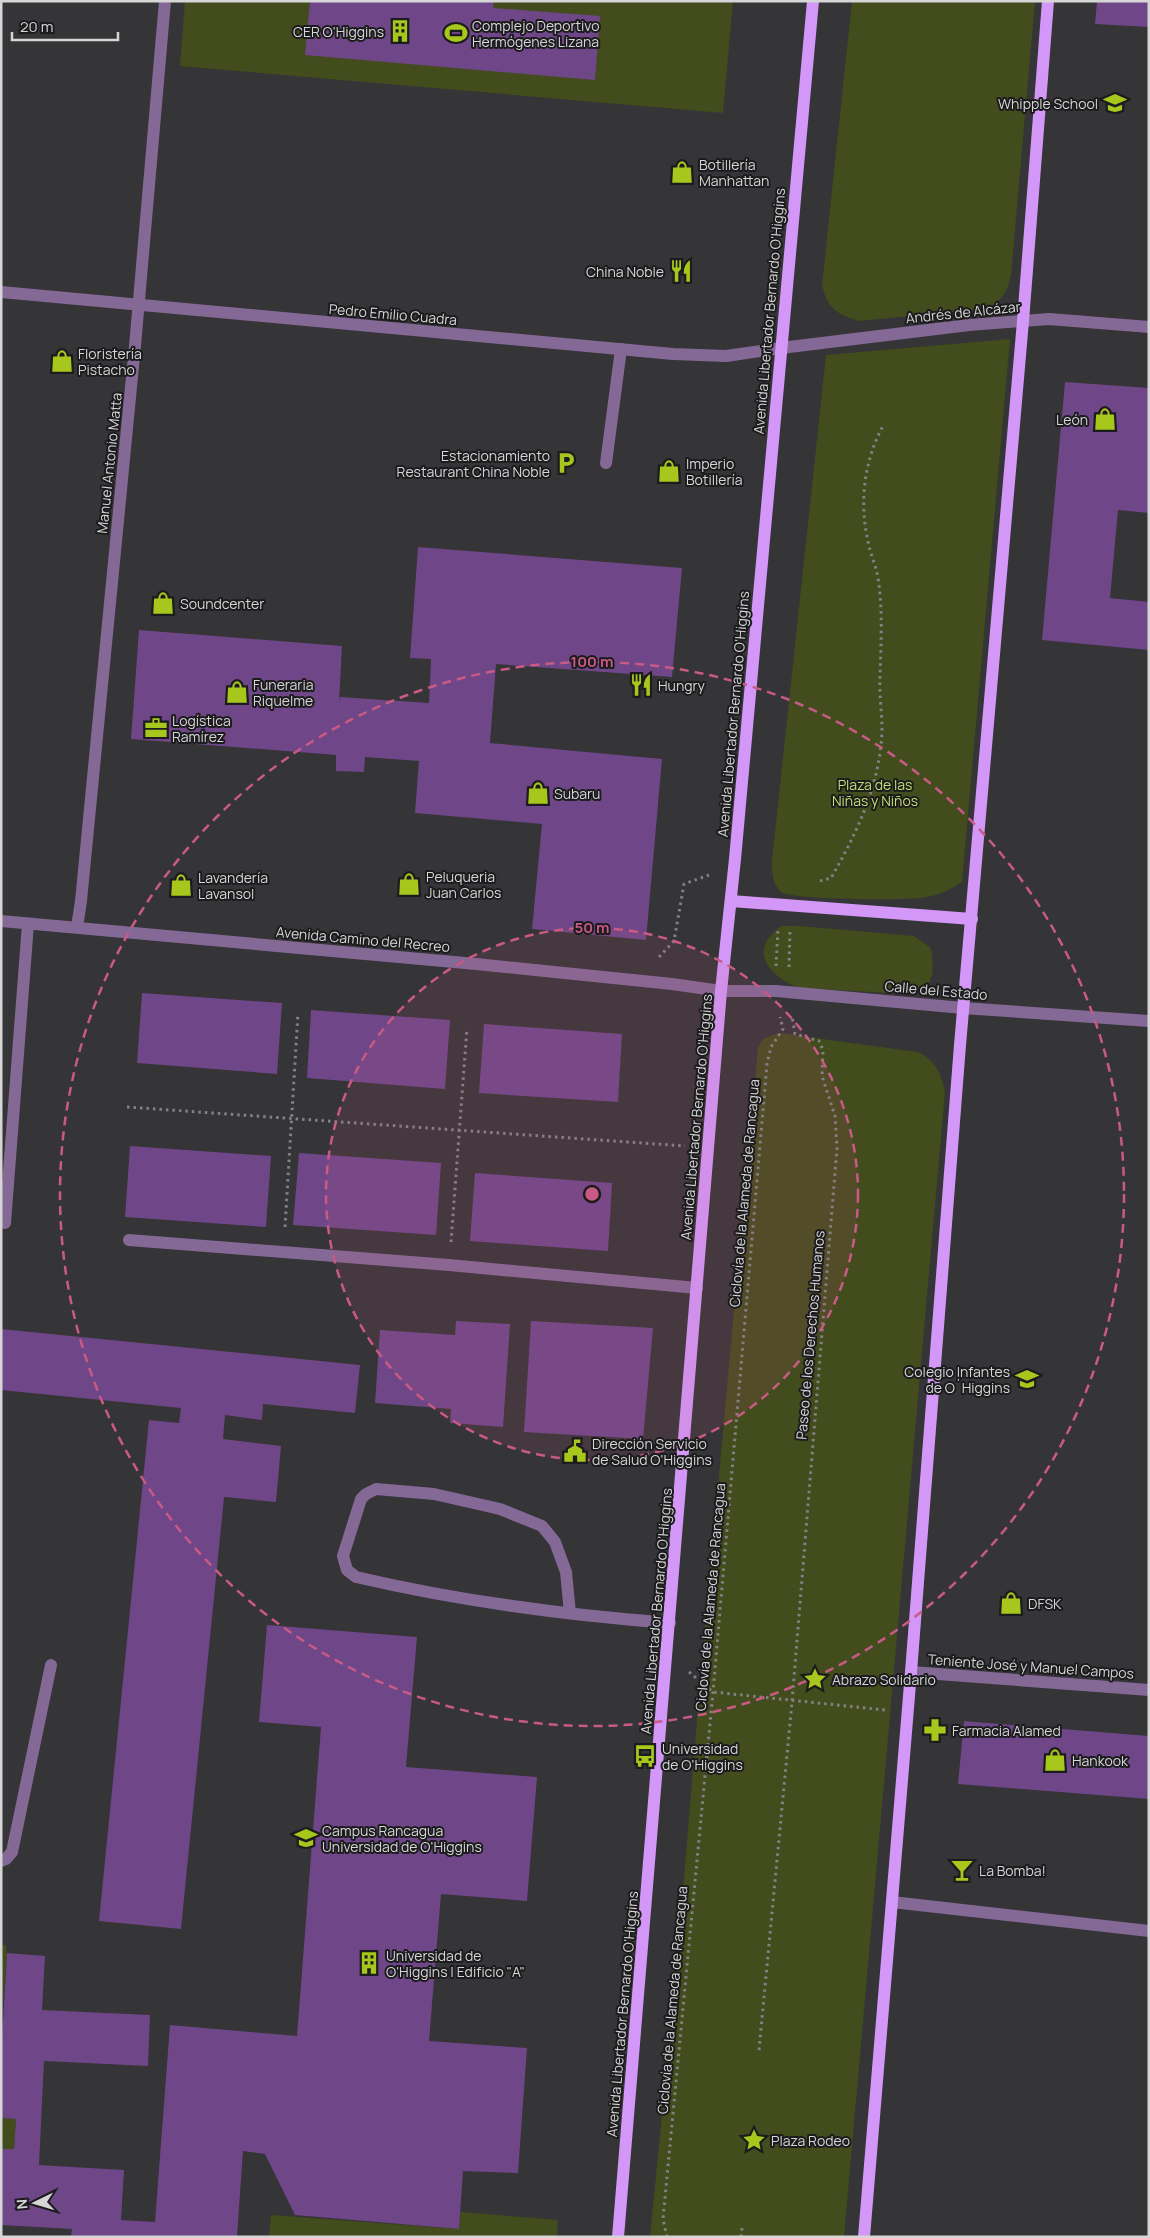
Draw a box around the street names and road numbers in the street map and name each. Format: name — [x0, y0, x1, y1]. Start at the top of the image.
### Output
street label: Avenida Libertador Bernardo O'Higgins — [749, 187, 789, 435]
street label: Andrés de Alcázar — [905, 297, 1021, 327]
street label: Pedro Emilio Cuadra — [328, 299, 458, 329]
street label: Manuel Antonio Matta — [92, 392, 126, 534]
street label: Avenida Libertador Bernardo O'Higgins — [713, 590, 753, 838]
street label: Avenida Camino del Recreo — [275, 922, 451, 956]
street label: Calle del Estado — [884, 976, 988, 1004]
street label: Avenida Libertador Bernardo O'Higgins — [676, 993, 716, 1241]
street label: Ciclovía de la Alameda de Rancagua — [725, 1078, 763, 1308]
street label: Paseo de los Derechos Humanos — [791, 1230, 829, 1440]
street label: Ciclovía de la Alameda de Rancagua — [691, 1482, 729, 1712]
street label: Avenida Libertador Bernardo O'Higgins — [636, 1487, 676, 1735]
street label: Teniente José y Manuel Campos — [927, 1649, 1135, 1683]
street label: Ciclovía de la Alameda de Rancagua — [653, 1885, 691, 2115]
street label: Avenida Libertador Bernardo O'Higgins — [602, 1890, 642, 2138]

